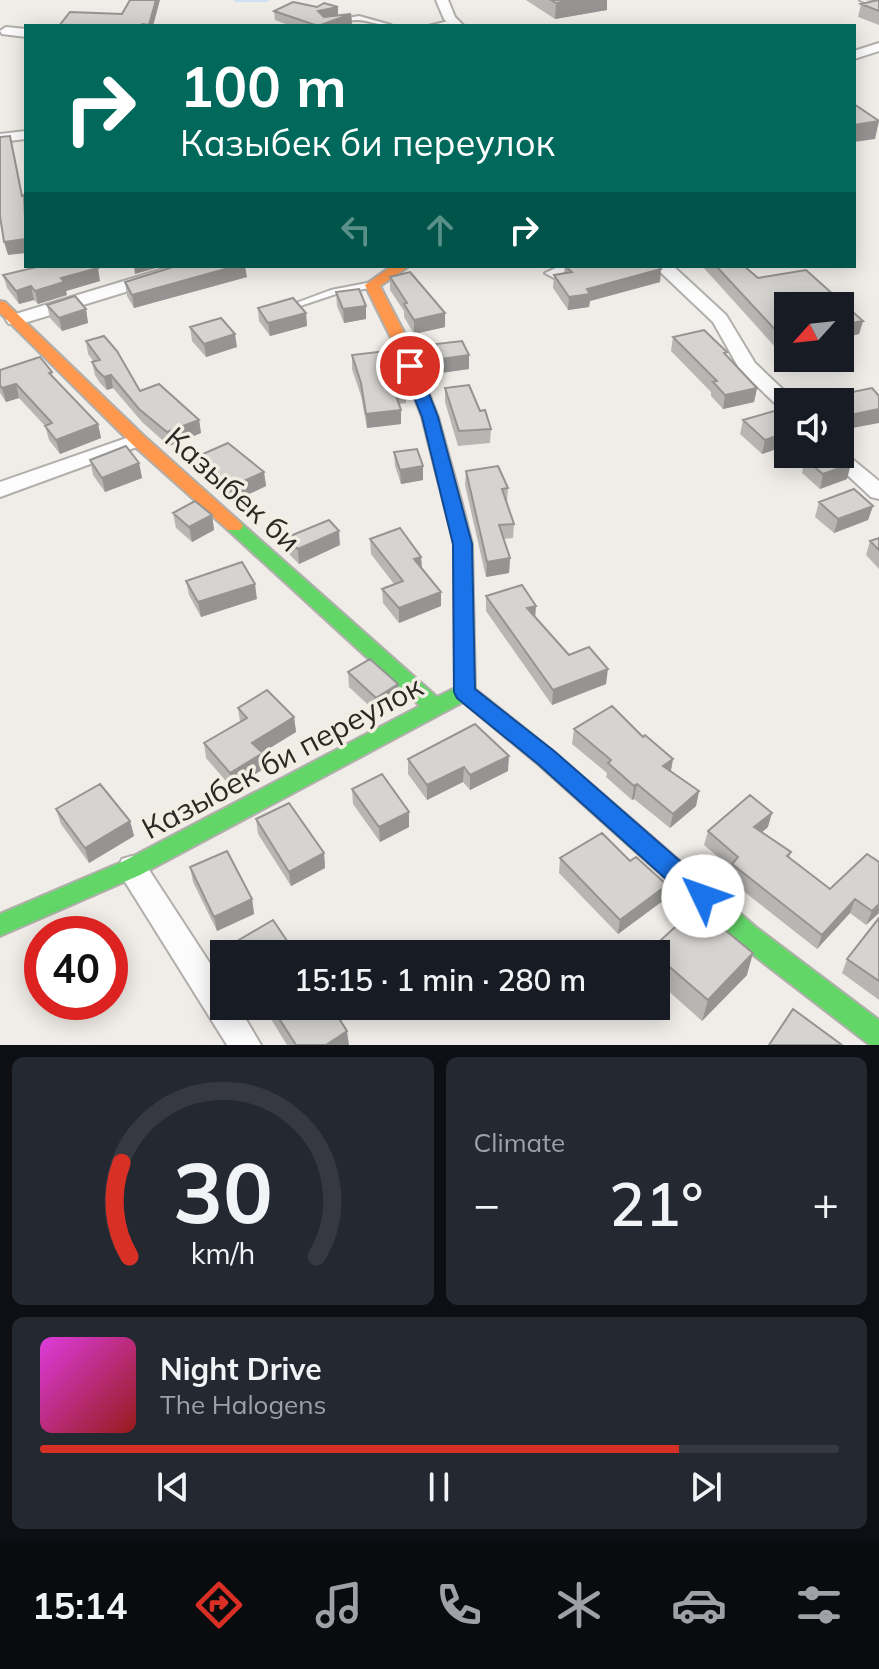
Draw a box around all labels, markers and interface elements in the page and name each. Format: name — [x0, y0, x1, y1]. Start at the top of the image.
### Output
text: 100 m — [180, 51, 347, 121]
icon: right — [48, 56, 152, 160]
text: Казыбек би переулок — [180, 120, 555, 165]
icon: left — [334, 208, 378, 252]
icon: ahead — [418, 208, 462, 252]
icon: right — [502, 208, 546, 252]
north arrow — [774, 292, 854, 372]
map controls — [774, 292, 854, 468]
pin — [376, 332, 444, 400]
icon: arrive — [388, 344, 432, 388]
button: sound — [774, 388, 854, 468]
street label: Казыбек би — [158, 418, 308, 560]
street label: Казыбек би переулок — [135, 666, 430, 847]
position arrow — [661, 854, 745, 938]
speed limit sign: 40 — [24, 916, 128, 1020]
text: 15:15 · 1 min · 280 m — [294, 961, 586, 999]
text: Climate — [474, 1126, 565, 1159]
text: 30 — [173, 1139, 273, 1244]
text: 21° — [609, 1166, 704, 1241]
text: − — [474, 1176, 500, 1231]
text: + — [813, 1176, 839, 1231]
text: km/h — [190, 1235, 255, 1271]
text: Night Drive — [160, 1350, 322, 1388]
text: The Halogens — [160, 1388, 326, 1421]
icon: previous — [151, 1465, 195, 1509]
icon: pause — [417, 1465, 461, 1509]
icon: next — [684, 1465, 728, 1509]
icon: directions — [191, 1577, 247, 1633]
icon: music — [311, 1577, 367, 1633]
icon: phone — [431, 1577, 487, 1633]
icon: climate — [551, 1577, 607, 1633]
icon: car — [671, 1577, 727, 1633]
icon: filters — [791, 1577, 847, 1633]
text: 15:14 — [32, 1583, 127, 1628]

